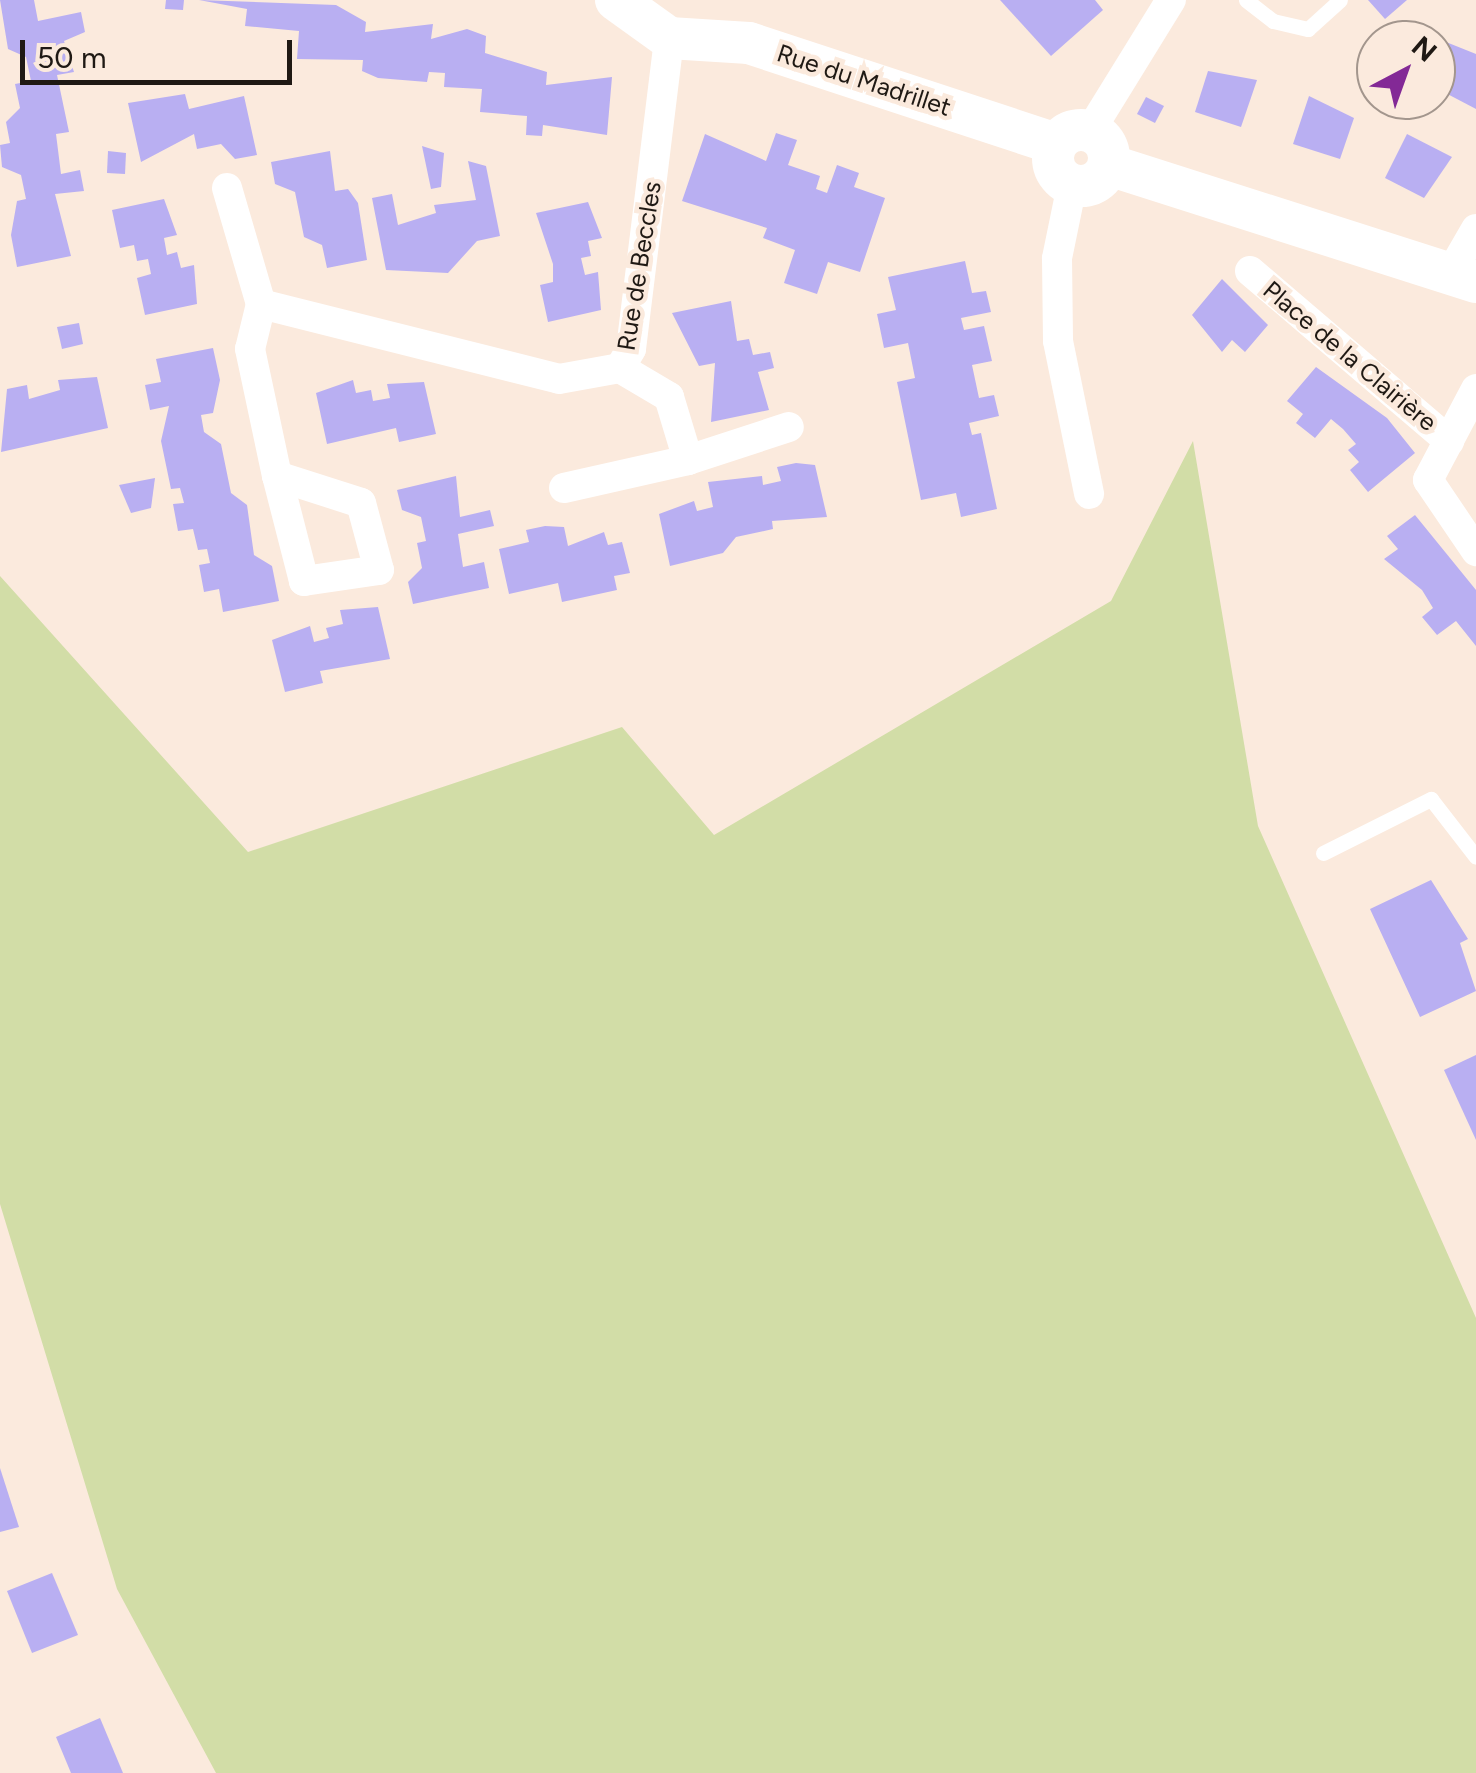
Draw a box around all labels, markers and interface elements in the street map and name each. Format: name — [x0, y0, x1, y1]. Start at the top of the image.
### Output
scale bar — [25, 20, 298, 82]
north arrow — [1356, 20, 1456, 120]
text: N — [1405, 29, 1444, 69]
street label: Rue du Madrillet — [773, 38, 955, 122]
text: 50 m — [37, 39, 106, 76]
street label: Rue de Beccles — [611, 179, 667, 353]
street label: Place de la Clairière — [1257, 275, 1443, 437]

